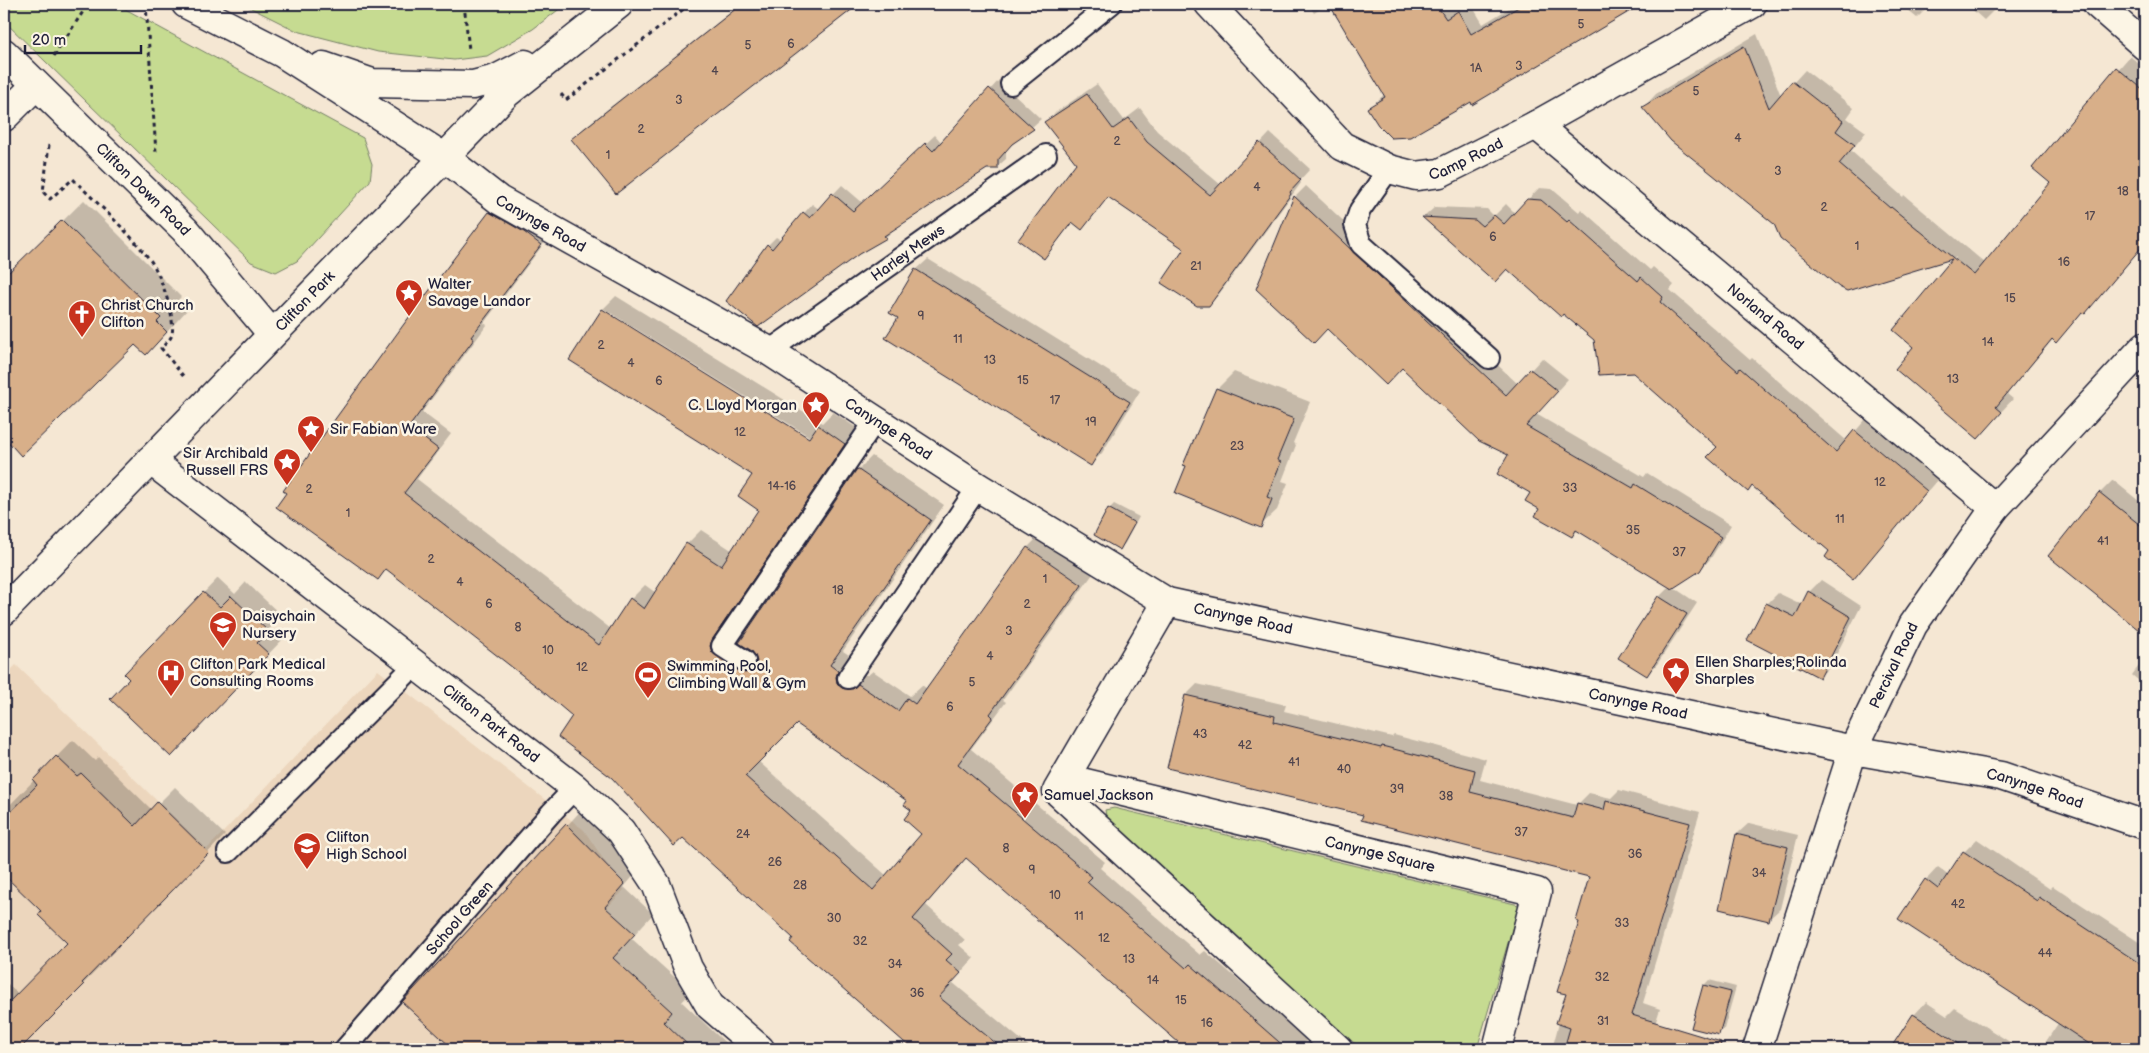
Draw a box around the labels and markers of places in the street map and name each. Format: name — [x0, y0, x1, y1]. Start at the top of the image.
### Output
place label: Walter Savage Landor — [428, 275, 531, 311]
place icon: Walter Savage Landor — [394, 278, 424, 317]
place label: Christ Church Clifton — [101, 296, 194, 332]
church icon: Christ Church Clifton — [67, 299, 97, 338]
place icon: C. Lloyd Morgan — [801, 390, 831, 429]
place label: C. Lloyd Morgan — [688, 396, 797, 415]
place icon: Sir Fabian Ware — [296, 414, 326, 453]
place label: Sir Fabian Ware — [330, 420, 437, 439]
place label: Sir Archibald Russell FRS — [183, 444, 268, 480]
place icon: Sir Archibald Russell FRS — [272, 447, 302, 486]
place label: Daisychain Nursery — [242, 607, 315, 643]
school or university icon: Daisychain Nursery — [208, 610, 238, 649]
place label: Ellen Sharples;Rolinda Sharples — [1695, 653, 1847, 689]
place label: Clifton Park Medical Consulting Rooms — [190, 655, 325, 691]
place icon: Ellen Sharples;Rolinda Sharples — [1661, 656, 1691, 695]
place label: Swimming Pool, Climbing Wall & Gym — [667, 657, 806, 693]
hospital icon: Clifton Park Medical Consulting Rooms — [156, 658, 186, 697]
sports icon: Swimming Pool, Climbing Wall & Gym — [633, 660, 663, 699]
place icon: Samuel Jackson — [1010, 780, 1040, 819]
place label: Samuel Jackson — [1044, 786, 1154, 805]
place label: Clifton High School — [326, 828, 407, 864]
school or university icon: Clifton High School — [292, 831, 322, 870]

